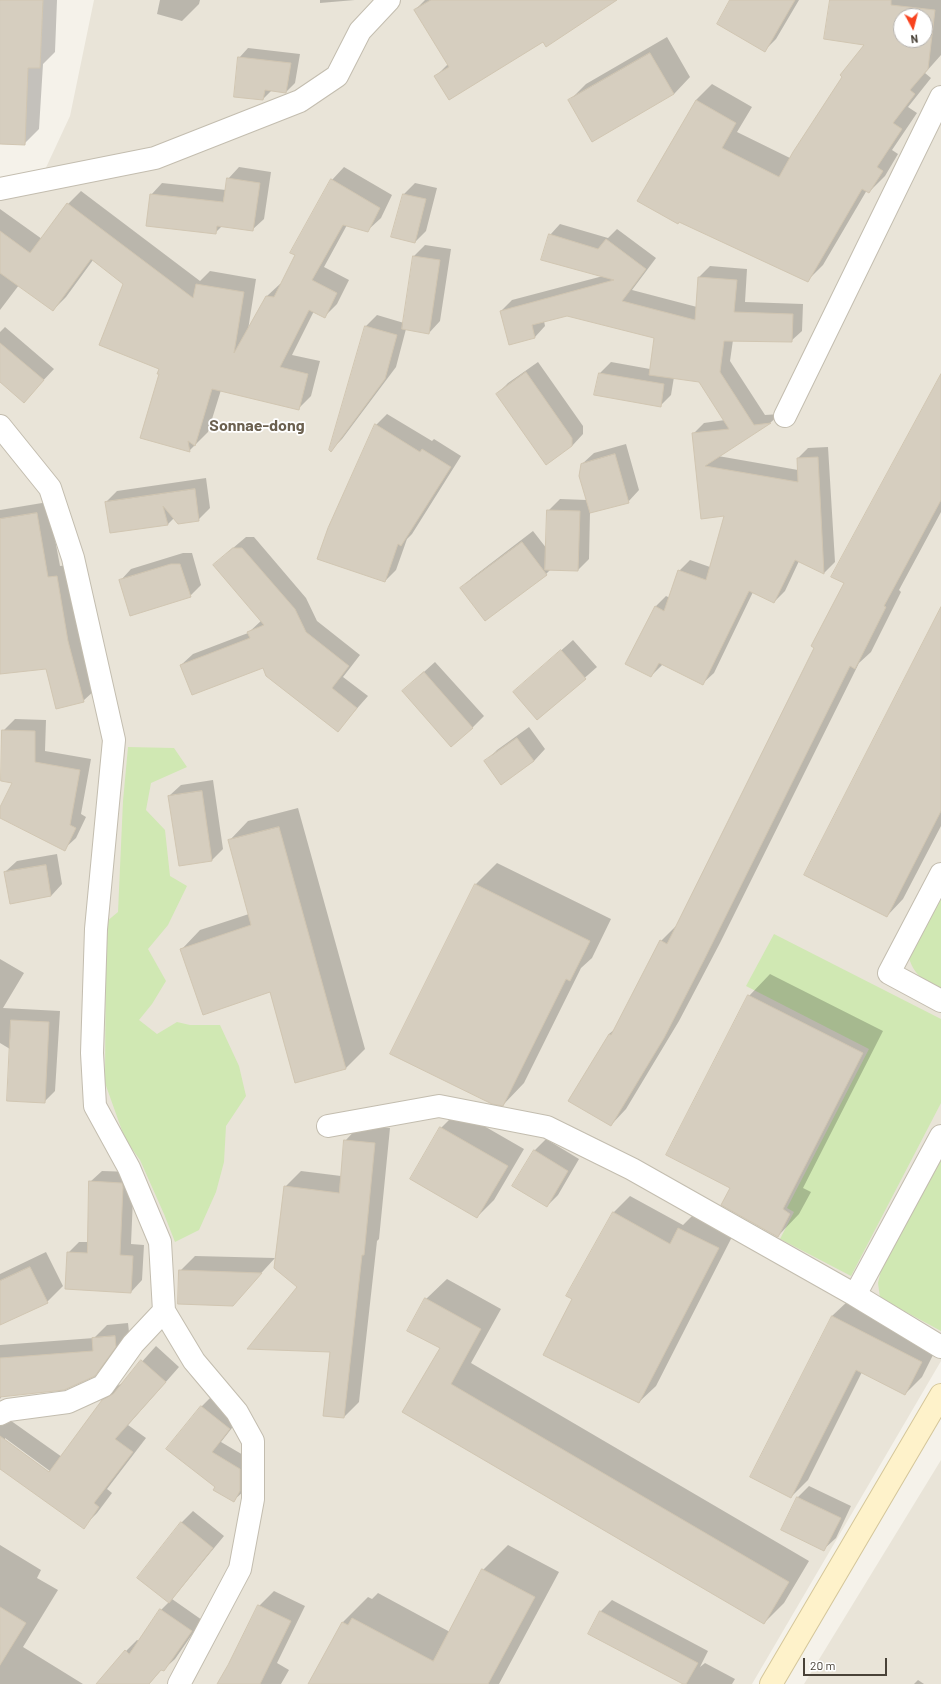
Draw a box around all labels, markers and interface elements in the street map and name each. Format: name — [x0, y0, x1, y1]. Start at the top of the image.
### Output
north arrow — [893, 8, 933, 48]
text: N — [910, 33, 919, 46]
district label: Sonnae-dong — [209, 416, 305, 436]
scale bar — [805, 1650, 889, 1676]
text: 20 m — [810, 1658, 836, 1672]

